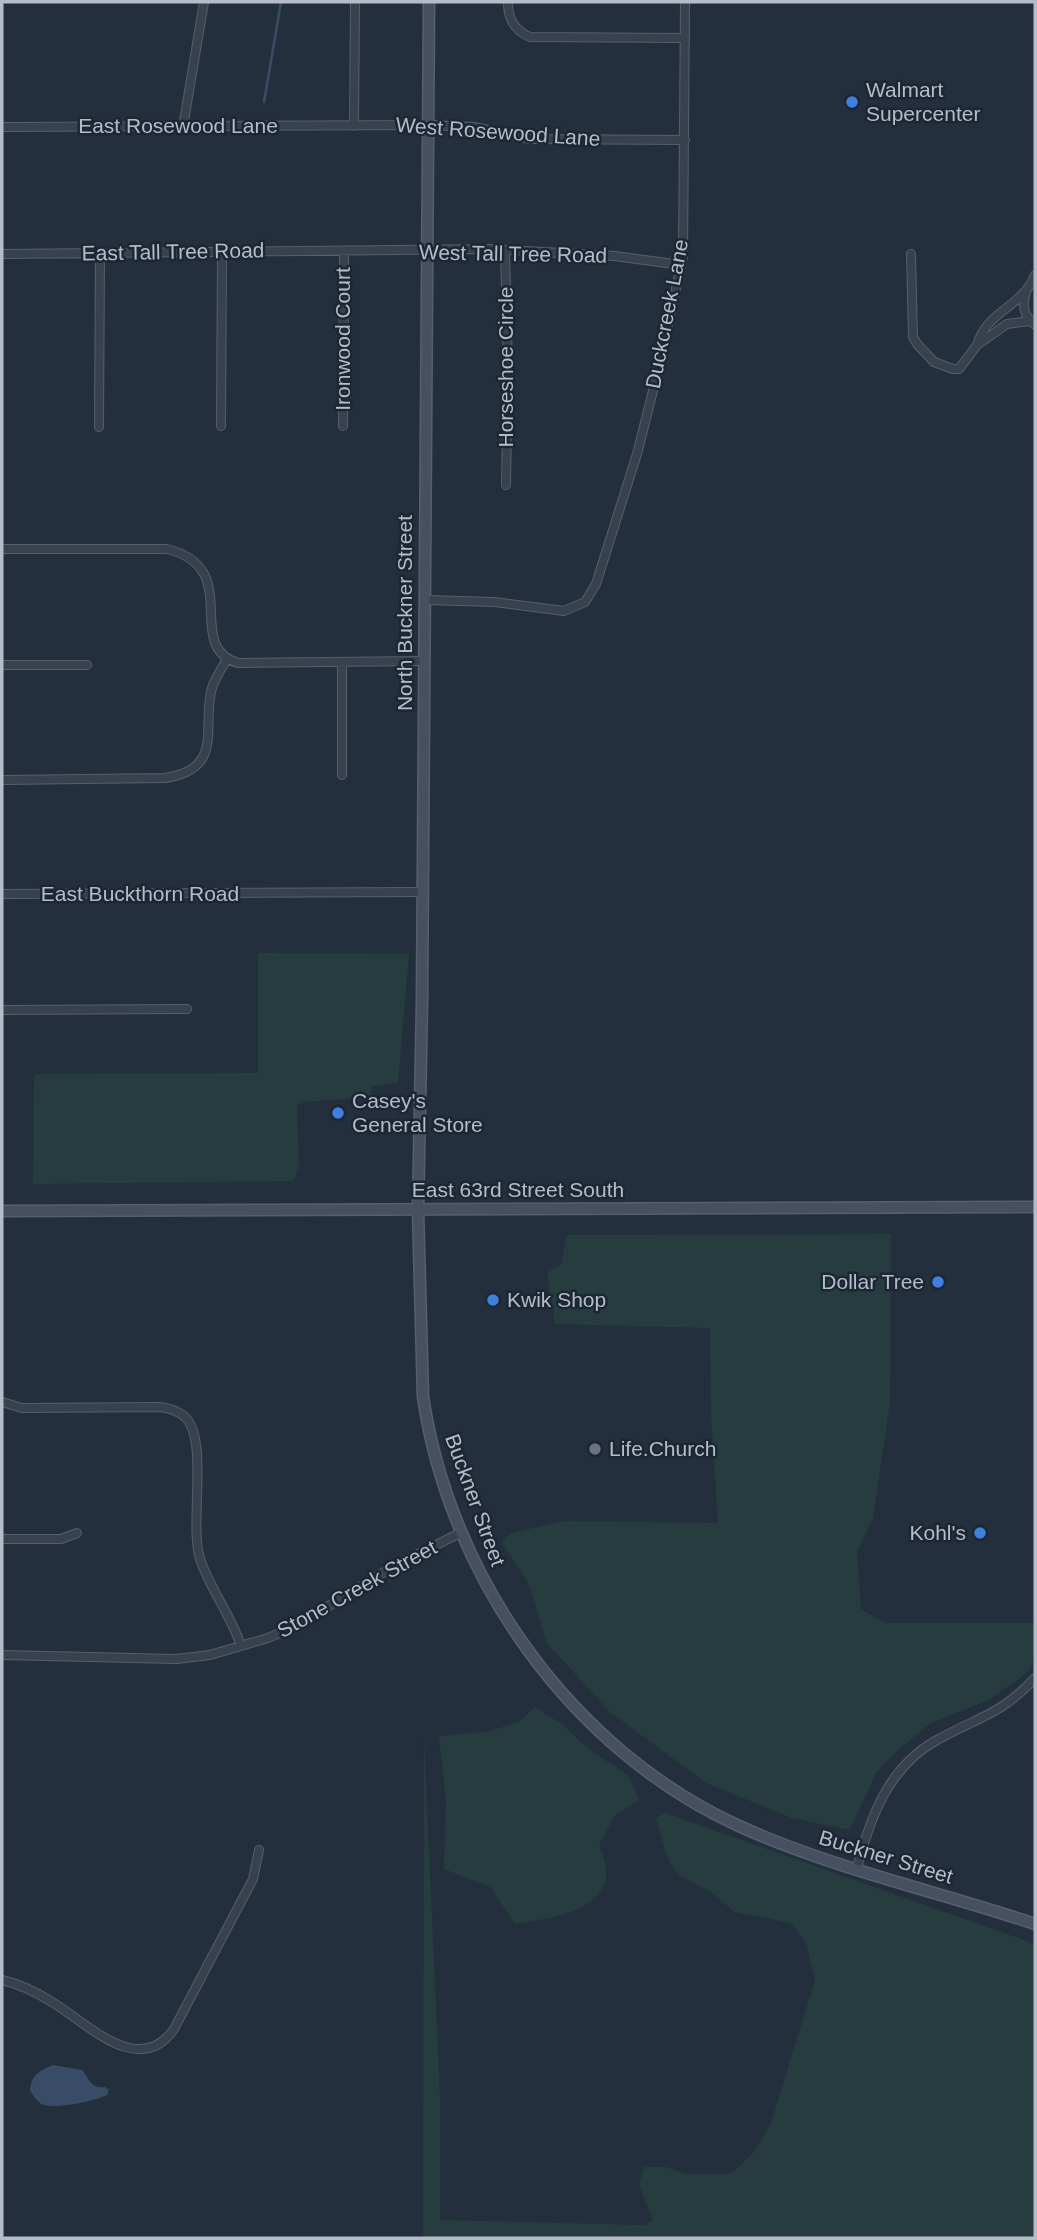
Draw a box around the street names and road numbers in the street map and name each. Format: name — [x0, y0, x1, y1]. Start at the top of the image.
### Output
street label: West Rosewood Lane — [395, 113, 601, 150]
street label: East Rosewood Lane — [78, 114, 278, 137]
street label: Duckcreek Lane — [641, 237, 692, 391]
street label: East Tall Tree Road — [81, 238, 265, 265]
street label: West Tall Tree Road — [419, 240, 607, 267]
street label: Ironwood Court — [331, 267, 354, 411]
street label: Horseshoe Circle — [494, 286, 517, 448]
street label: North Buckner Street — [393, 515, 416, 711]
street label: East Buckthorn Road — [41, 882, 239, 905]
street label: East 63rd Street South — [412, 1178, 624, 1201]
street label: Buckner Street — [441, 1431, 510, 1569]
street label: Stone Creek Street — [273, 1535, 441, 1642]
street label: Buckner Street — [816, 1825, 956, 1888]

